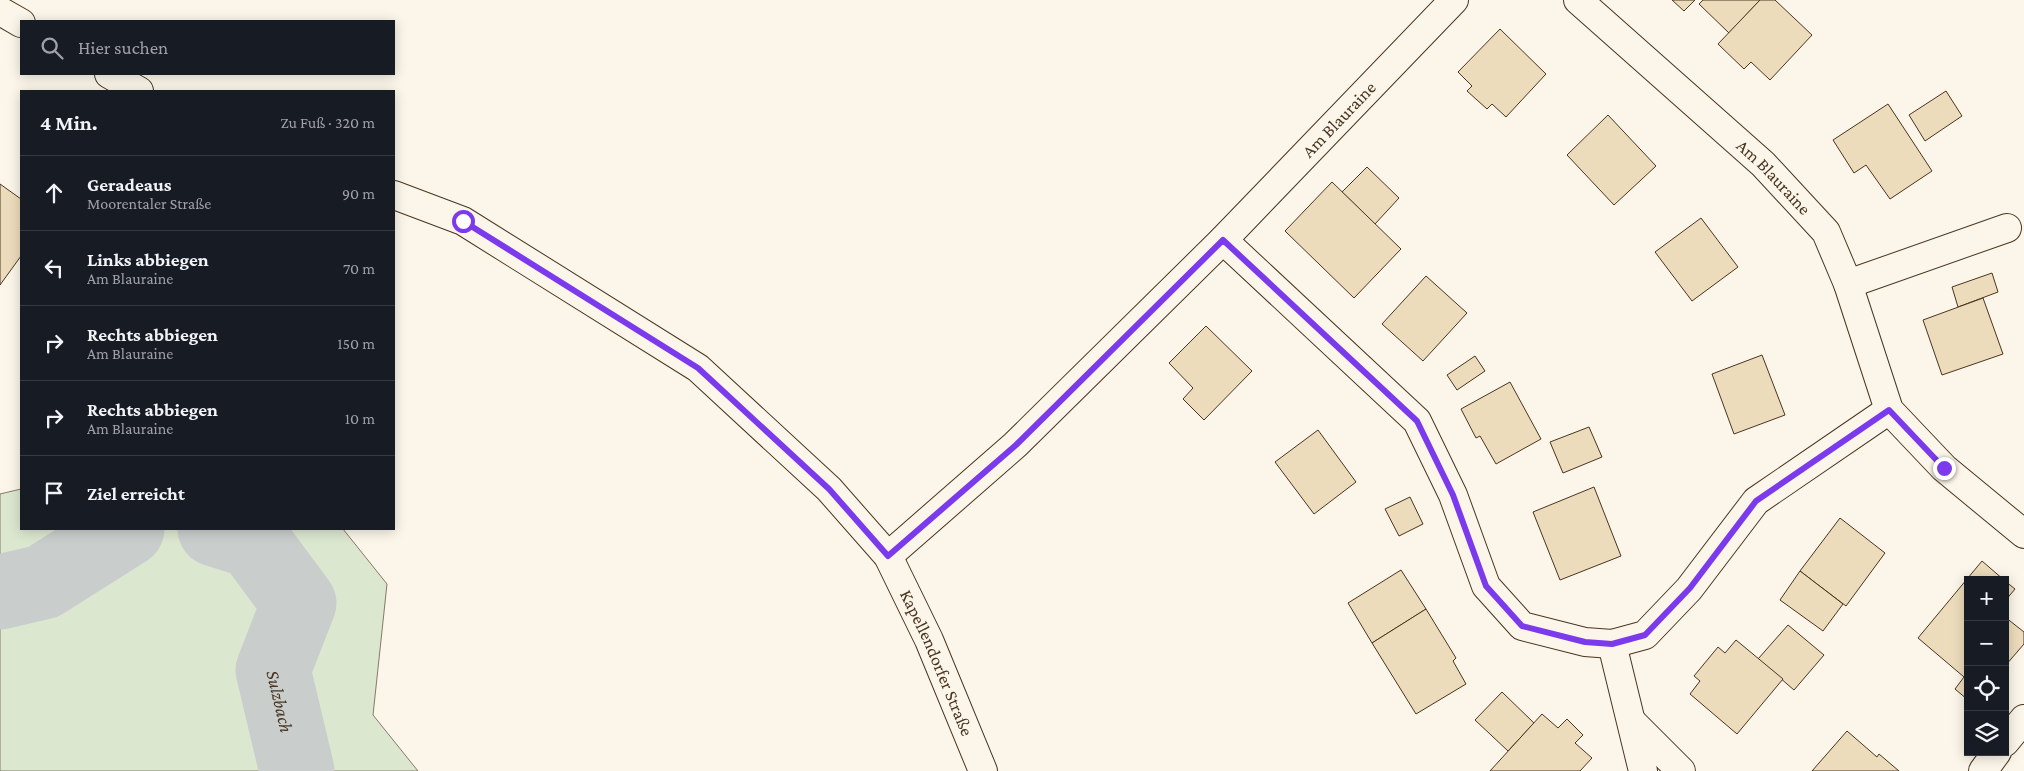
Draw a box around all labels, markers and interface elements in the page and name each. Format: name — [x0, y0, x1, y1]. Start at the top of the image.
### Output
search box — [20, 20, 395, 75]
icon: search — [38, 34, 66, 62]
text: Hier suchen — [78, 37, 168, 58]
street label: Am Blauraine — [1298, 77, 1380, 161]
text: 4 Min. — [40, 111, 98, 135]
text: Zu Fuß · 320 m — [280, 114, 375, 131]
street label: Am Blauraine — [1733, 135, 1815, 219]
text: Geradeaus — [87, 174, 172, 195]
icon: ahead — [40, 179, 68, 207]
text: 90 m — [342, 185, 375, 202]
text: Moorentaler Straße — [87, 195, 211, 212]
route start — [452, 210, 475, 233]
text: Links abbiegen — [87, 249, 209, 270]
icon: left — [40, 254, 68, 282]
text: 70 m — [343, 260, 375, 277]
text: Am Blauraine — [87, 270, 173, 287]
text: Rechts abbiegen — [87, 324, 218, 345]
icon: right — [40, 329, 68, 357]
text: 150 m — [337, 335, 375, 352]
text: Am Blauraine — [87, 345, 173, 362]
text: Rechts abbiegen — [87, 399, 218, 420]
icon: right — [40, 404, 68, 432]
text: 10 m — [345, 410, 375, 427]
text: Am Blauraine — [87, 420, 173, 437]
route end — [1933, 457, 1956, 480]
icon: arrive — [40, 479, 68, 507]
text: Ziel erreicht — [87, 483, 185, 504]
map controls — [1964, 576, 2009, 756]
button: + — [1964, 576, 2009, 621]
street label: Kapellendorfer Straße — [896, 586, 977, 739]
button: − — [1964, 621, 2009, 666]
button: locate — [1964, 666, 2009, 711]
water label: Sulzbach — [262, 668, 297, 735]
button: layers — [1964, 711, 2009, 756]

